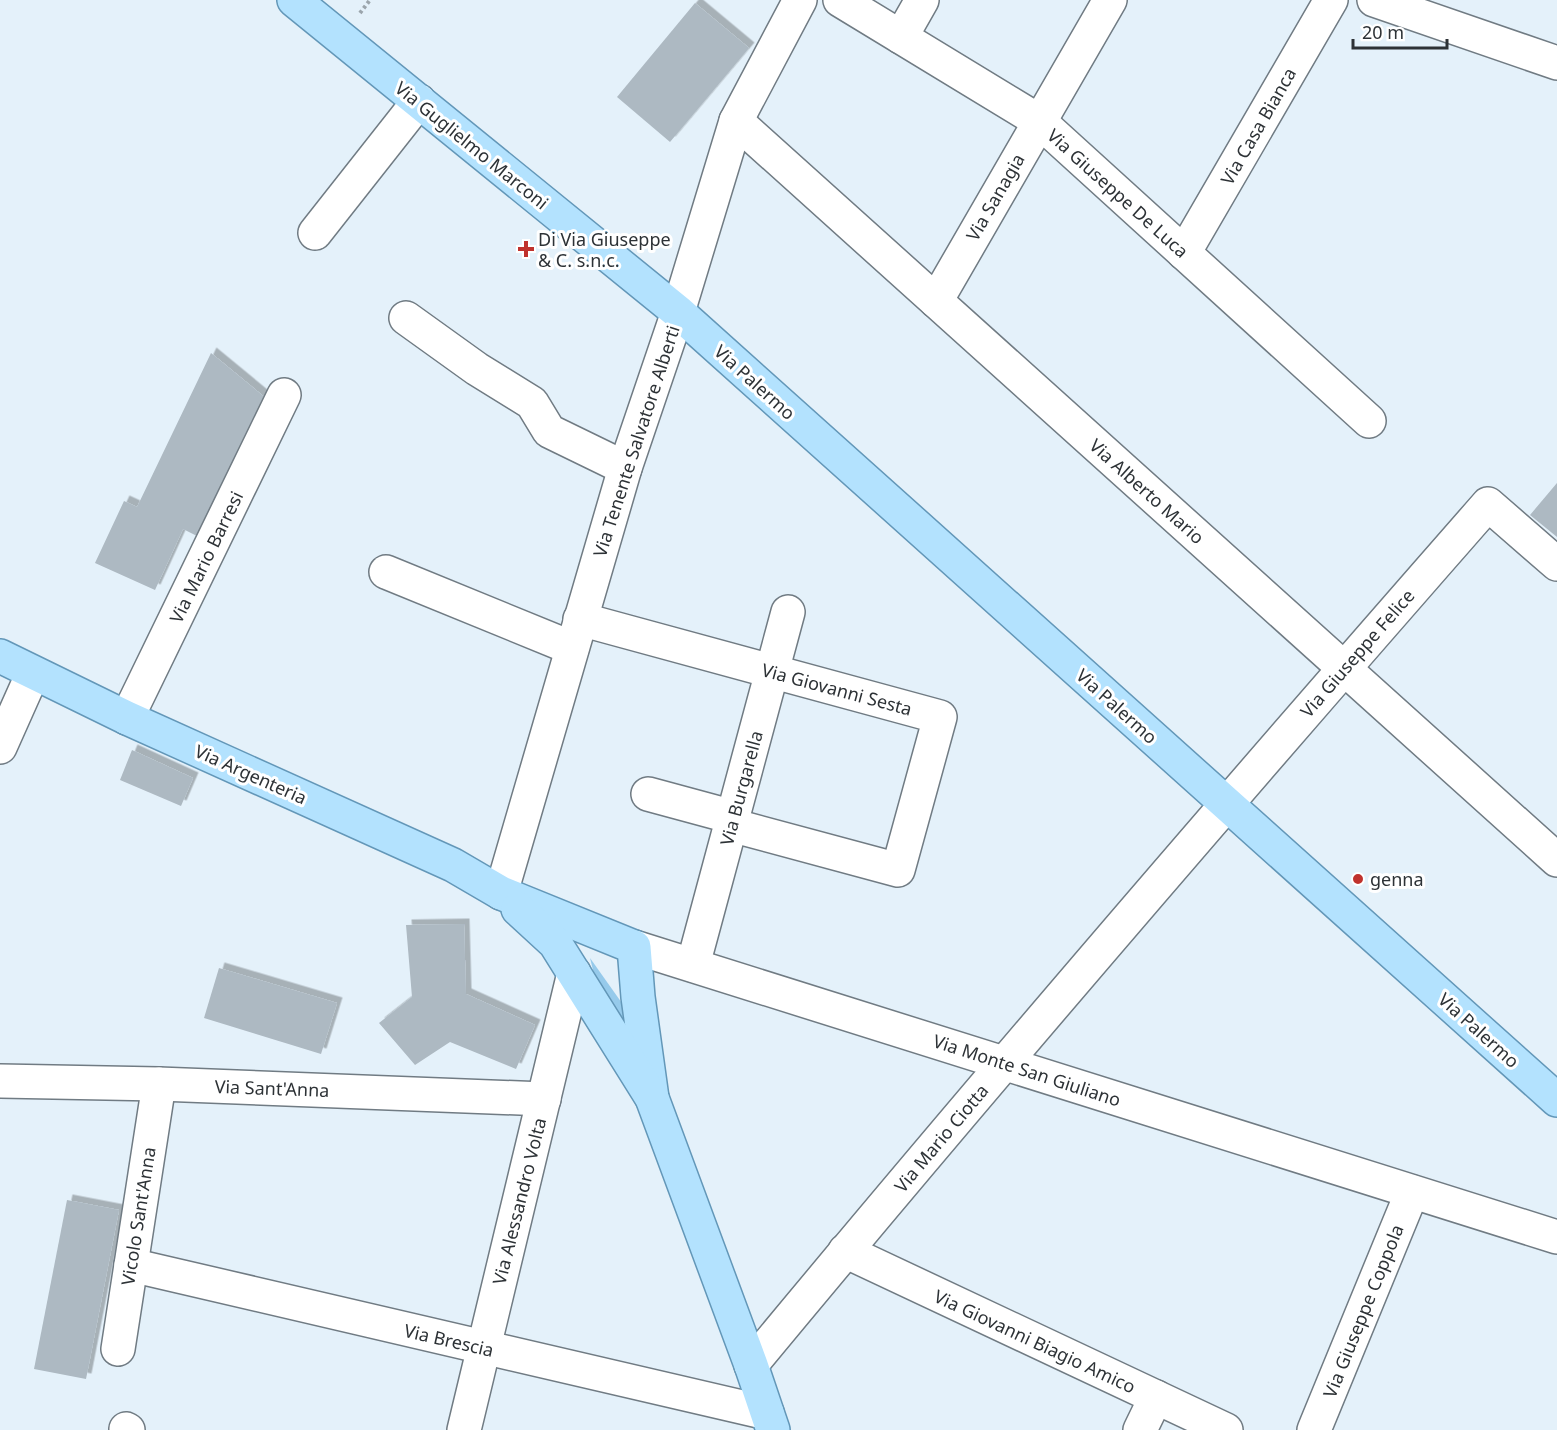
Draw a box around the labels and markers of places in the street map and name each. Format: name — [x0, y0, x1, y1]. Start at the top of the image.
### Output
place label: Di Via Giuseppe & C. s.n.c. — [538, 227, 671, 272]
marker: Di Via Giuseppe & C. s.n.c. — [519, 242, 533, 256]
place label: genna — [1370, 867, 1424, 891]
marker: genna — [1351, 872, 1365, 886]

